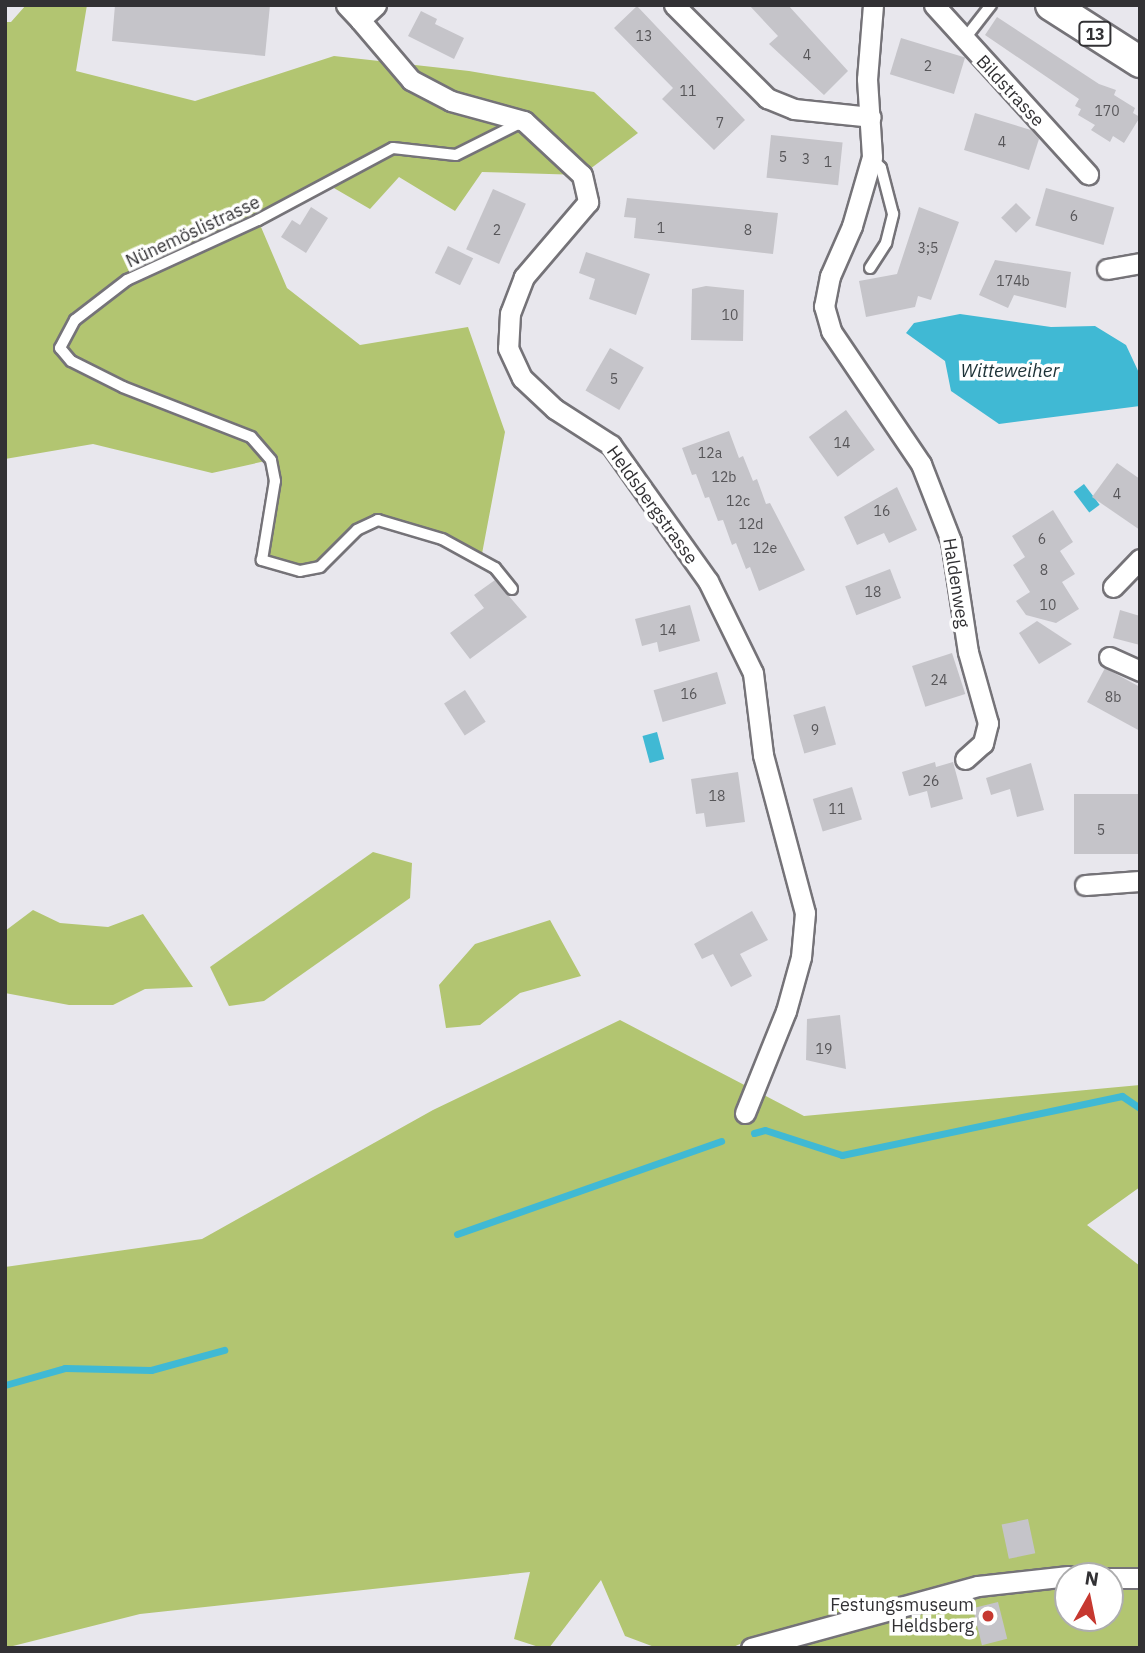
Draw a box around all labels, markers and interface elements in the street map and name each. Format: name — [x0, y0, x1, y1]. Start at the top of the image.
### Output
road number: 13 — [1078, 22, 1112, 46]
house number: 13 — [636, 28, 652, 44]
house number: 4 — [803, 47, 811, 63]
street label: Bildstrasse — [971, 51, 1049, 131]
house number: 2 — [924, 58, 932, 74]
house number: 11 — [680, 83, 696, 99]
house number: 170 — [1094, 103, 1120, 119]
house number: 7 — [716, 115, 724, 131]
house number: 4 — [998, 134, 1006, 150]
house number: 5 — [779, 149, 787, 165]
house number: 3 — [802, 151, 810, 167]
house number: 1 — [824, 154, 832, 170]
street label: Nünemöslistrasse — [123, 191, 263, 273]
house number: 6 — [1070, 208, 1078, 224]
house number: 1 — [657, 220, 665, 236]
house number: 2 — [493, 222, 501, 238]
house number: 8 — [744, 222, 752, 238]
house number: 3;5 — [918, 240, 938, 256]
house number: 174b — [996, 273, 1030, 289]
house number: 10 — [722, 307, 738, 323]
water label: Witteweiher — [961, 360, 1059, 382]
house number: 5 — [610, 371, 618, 387]
house number: 14 — [834, 435, 850, 451]
street label: Heldsbergstrasse — [602, 442, 702, 568]
house number: 12a — [698, 445, 722, 461]
house number: 12b — [712, 469, 736, 485]
house number: 4 — [1113, 486, 1121, 502]
house number: 12c — [726, 493, 750, 509]
house number: 16 — [874, 503, 890, 519]
house number: 12d — [739, 516, 763, 532]
house number: 6 — [1038, 531, 1046, 547]
street label: Haldenweg — [938, 536, 974, 630]
house number: 12e — [753, 540, 777, 556]
house number: 8 — [1040, 562, 1048, 578]
house number: 18 — [865, 584, 881, 600]
house number: 10 — [1040, 597, 1056, 613]
house number: 14 — [660, 622, 676, 638]
house number: 24 — [931, 672, 947, 688]
house number: 16 — [681, 686, 697, 702]
house number: 8b — [1105, 689, 1121, 705]
house number: 9 — [811, 722, 819, 738]
house number: 26 — [923, 773, 939, 789]
house number: 18 — [709, 788, 725, 804]
house number: 11 — [829, 801, 845, 817]
house number: 5 — [1097, 822, 1105, 838]
house number: 19 — [816, 1041, 832, 1057]
north arrow — [1054, 1562, 1124, 1632]
text: N — [1083, 1565, 1101, 1591]
place label: Festungsmuseum Heldsberg — [830, 1595, 974, 1638]
marker: Festungsmuseum Heldsberg — [980, 1608, 996, 1624]

